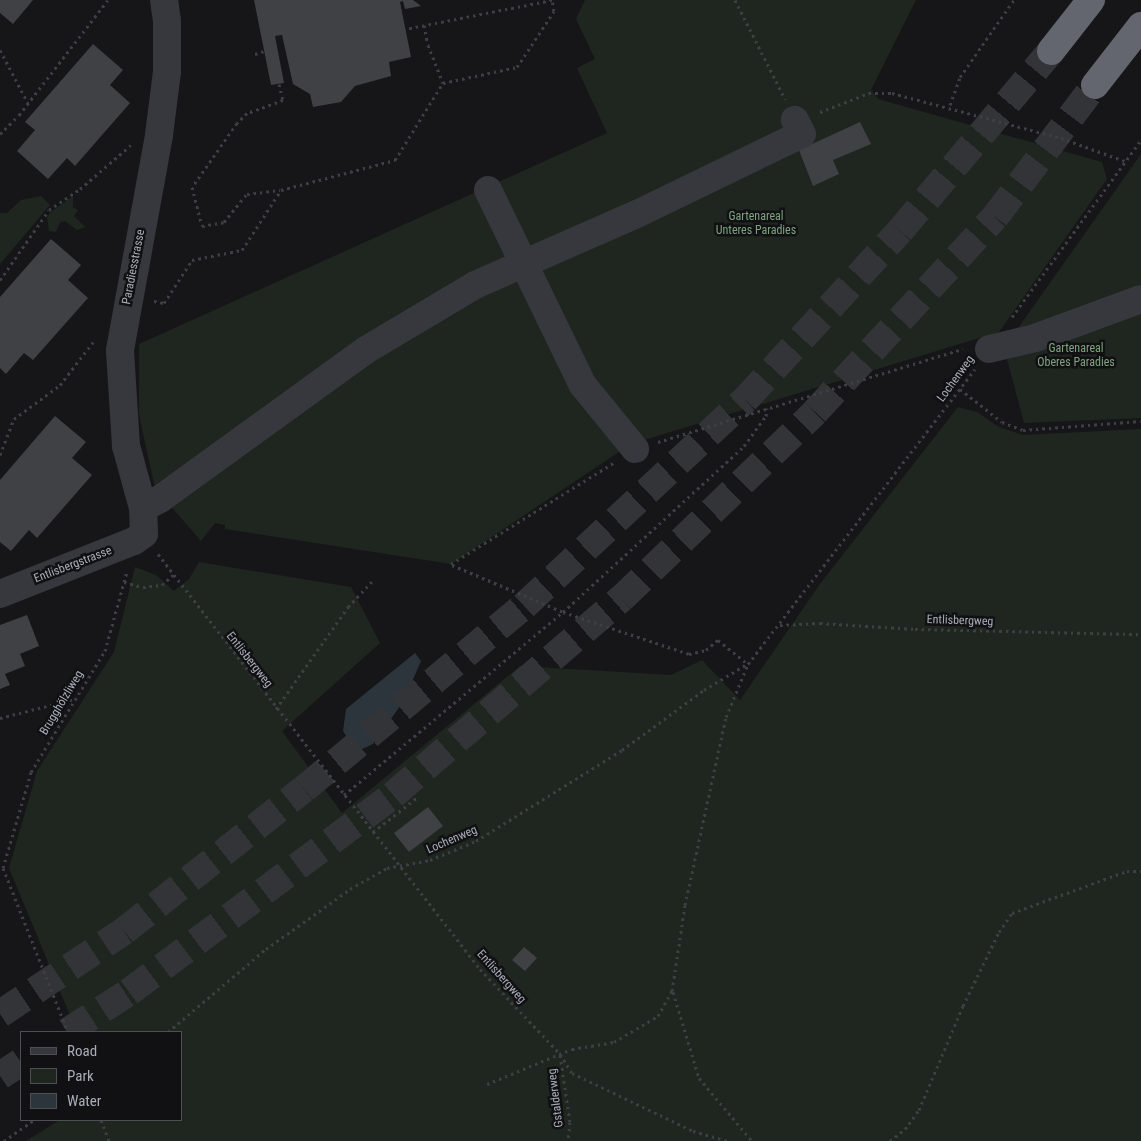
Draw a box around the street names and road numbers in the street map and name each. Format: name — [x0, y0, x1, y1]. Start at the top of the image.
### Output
street label: Paradiesstrasse — [120, 228, 148, 306]
street label: Lochenweg — [934, 353, 978, 405]
street label: Entlisbergstrasse — [32, 544, 114, 586]
street label: Entlisbergweg — [926, 613, 994, 629]
street label: Entlisbergweg — [223, 629, 275, 691]
street label: Brugghölzliweg — [37, 668, 87, 738]
street label: Lochenweg — [424, 823, 480, 857]
street label: Entlisbergweg — [473, 947, 529, 1007]
street label: Gstalderweg — [545, 1068, 567, 1128]

